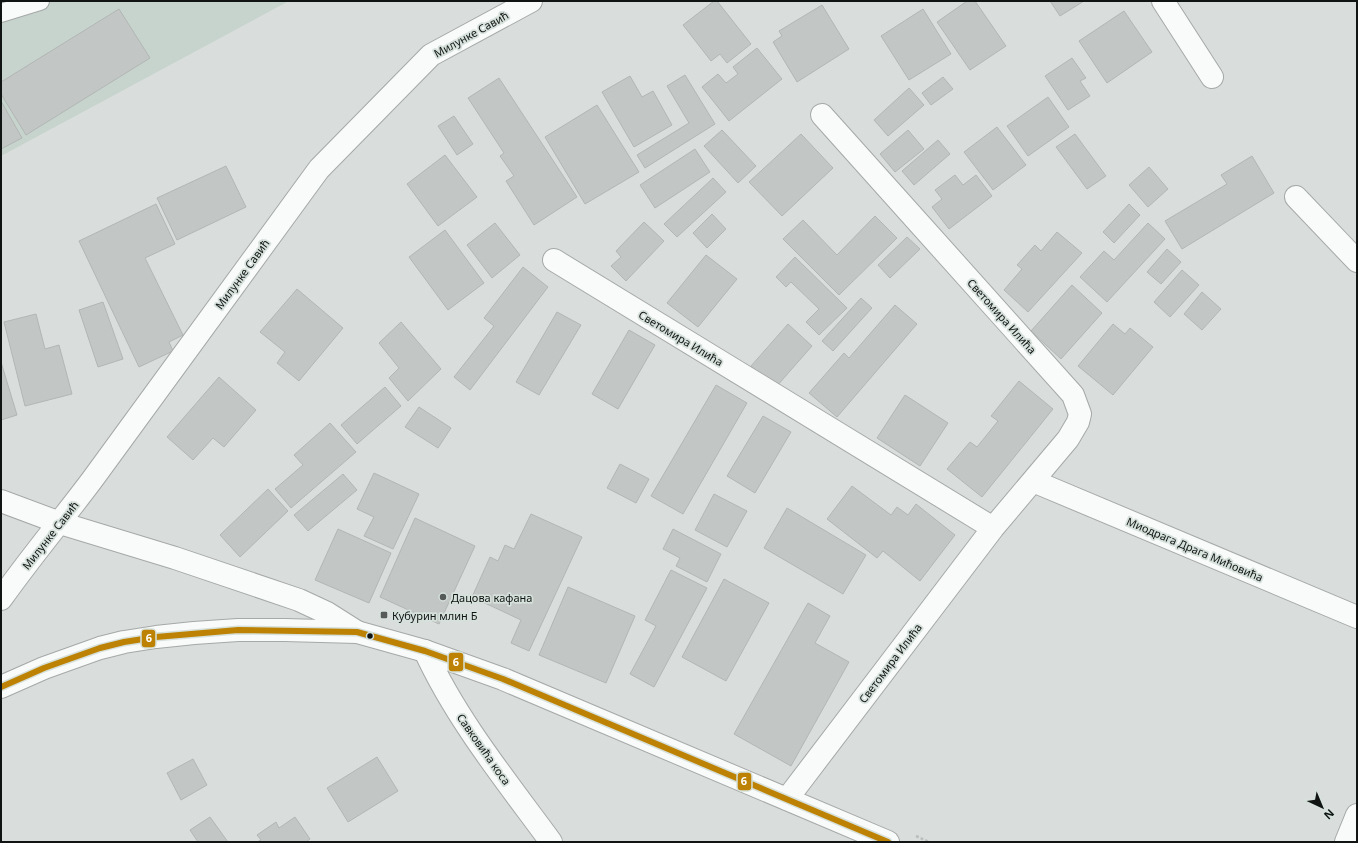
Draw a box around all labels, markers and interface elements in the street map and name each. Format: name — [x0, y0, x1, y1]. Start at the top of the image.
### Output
street label: Милунке Савић — [431, 7, 511, 61]
street label: Милунке Савић — [211, 236, 273, 312]
street label: Светомира Илића — [964, 275, 1040, 357]
street label: Светомира Илића — [636, 307, 726, 369]
street label: Милунке Савић — [18, 498, 82, 572]
street label: Миодрага Драга Мићовића — [1124, 513, 1266, 585]
place label: Дацова кафана — [451, 590, 532, 605]
marker: Дацова кафана — [438, 592, 448, 602]
place label: Кубурин млин Б — [392, 608, 478, 623]
marker: Кубурин млин Б — [379, 610, 389, 620]
street label: Светомира Илића — [855, 620, 925, 706]
line badge: 6 — [141, 629, 156, 648]
text: 6 — [146, 630, 152, 645]
unlabelled marker — [365, 631, 375, 641]
line badge: 6 — [448, 652, 464, 672]
text: 6 — [453, 654, 459, 669]
street label: Савковића коса — [454, 710, 514, 788]
line badge: 6 — [737, 772, 752, 791]
text: 6 — [741, 773, 747, 788]
north arrow — [1302, 787, 1342, 827]
text: N — [1321, 806, 1338, 823]

